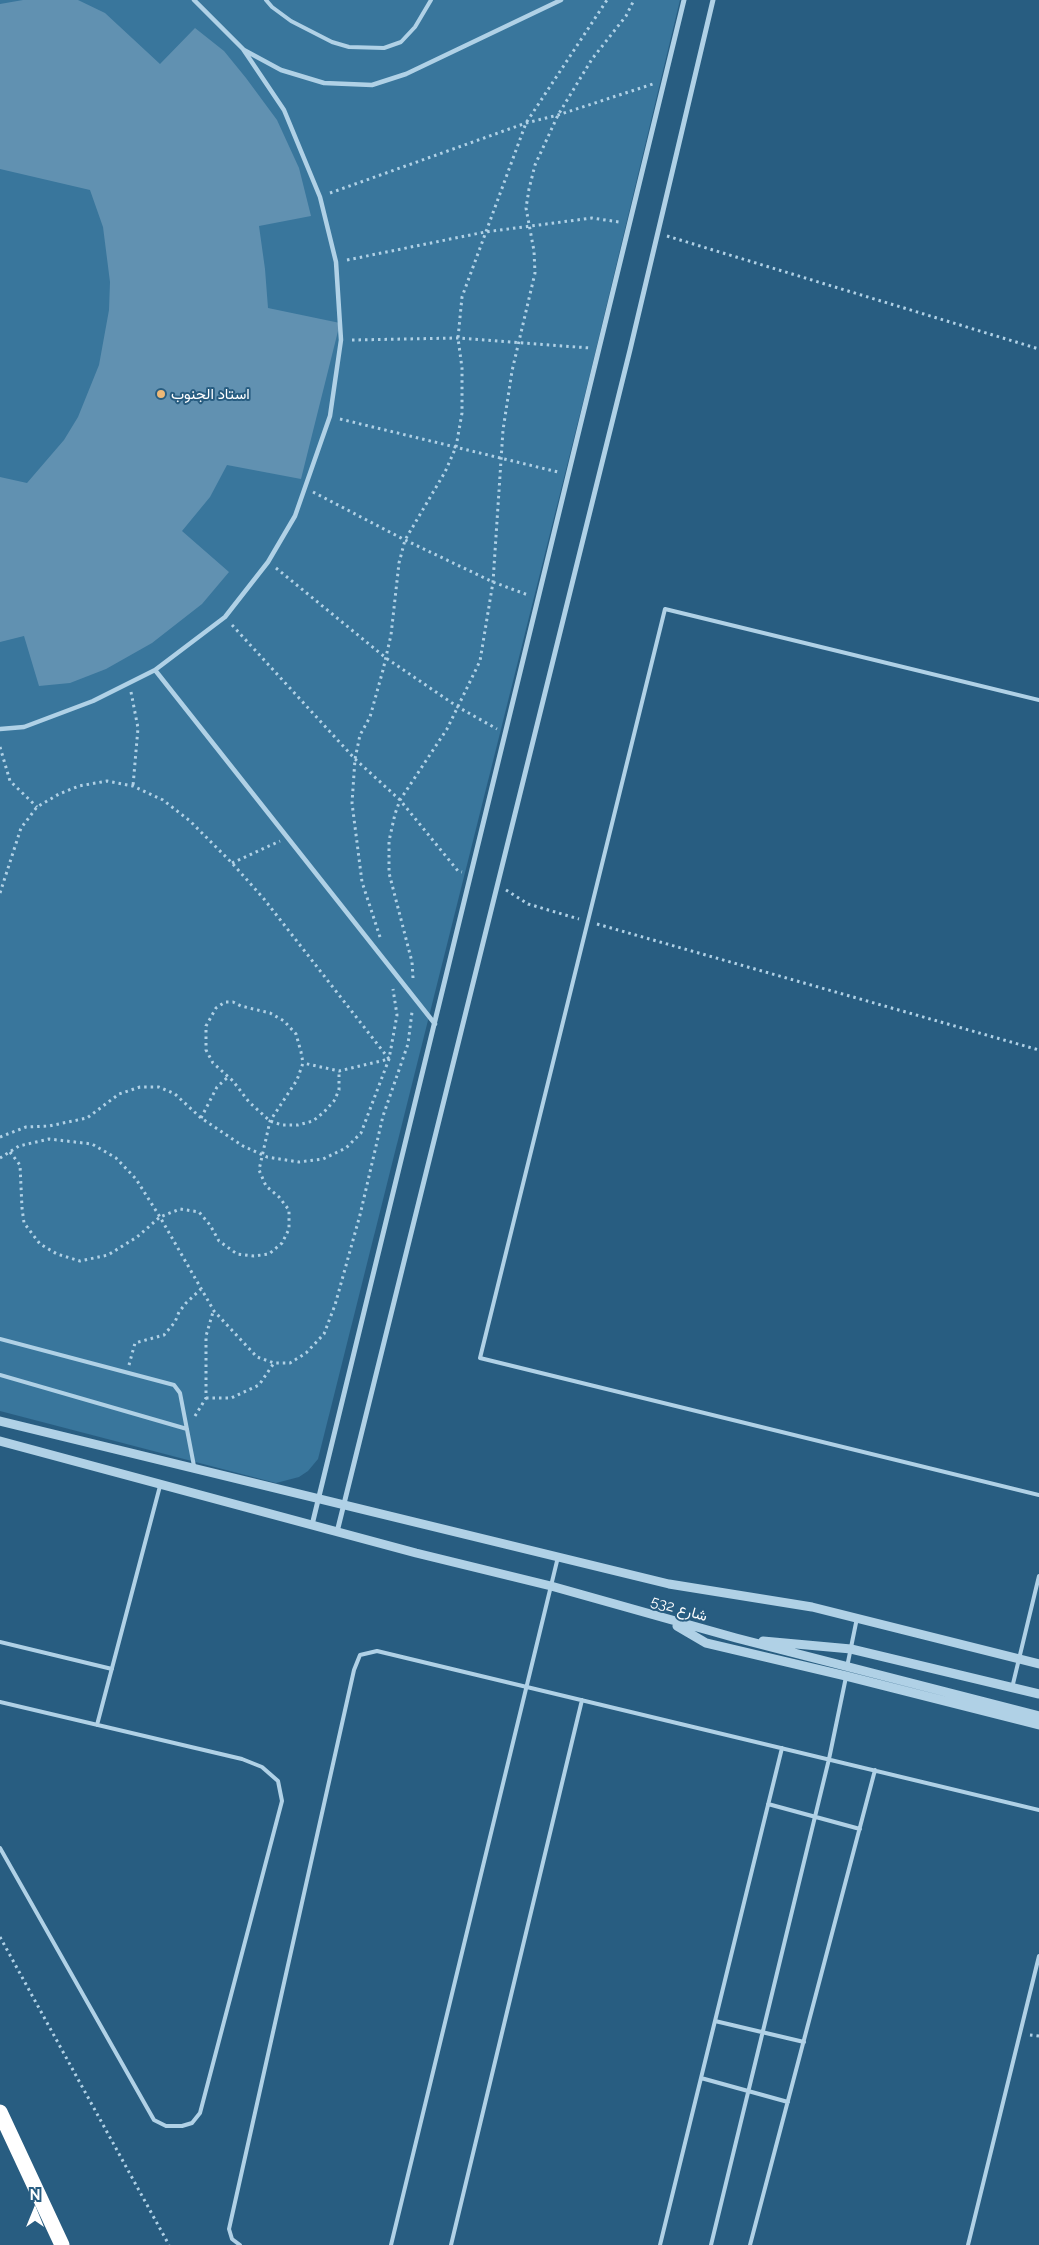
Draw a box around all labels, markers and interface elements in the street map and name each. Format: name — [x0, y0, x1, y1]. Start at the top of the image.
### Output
place label: استاد الجنوب — [171, 385, 250, 403]
marker: استاد الجنوب — [155, 388, 167, 400]
street label: شارع 532 — [649, 1592, 709, 1626]
north arrow — [10, 2185, 60, 2235]
text: N — [30, 2187, 40, 2203]

